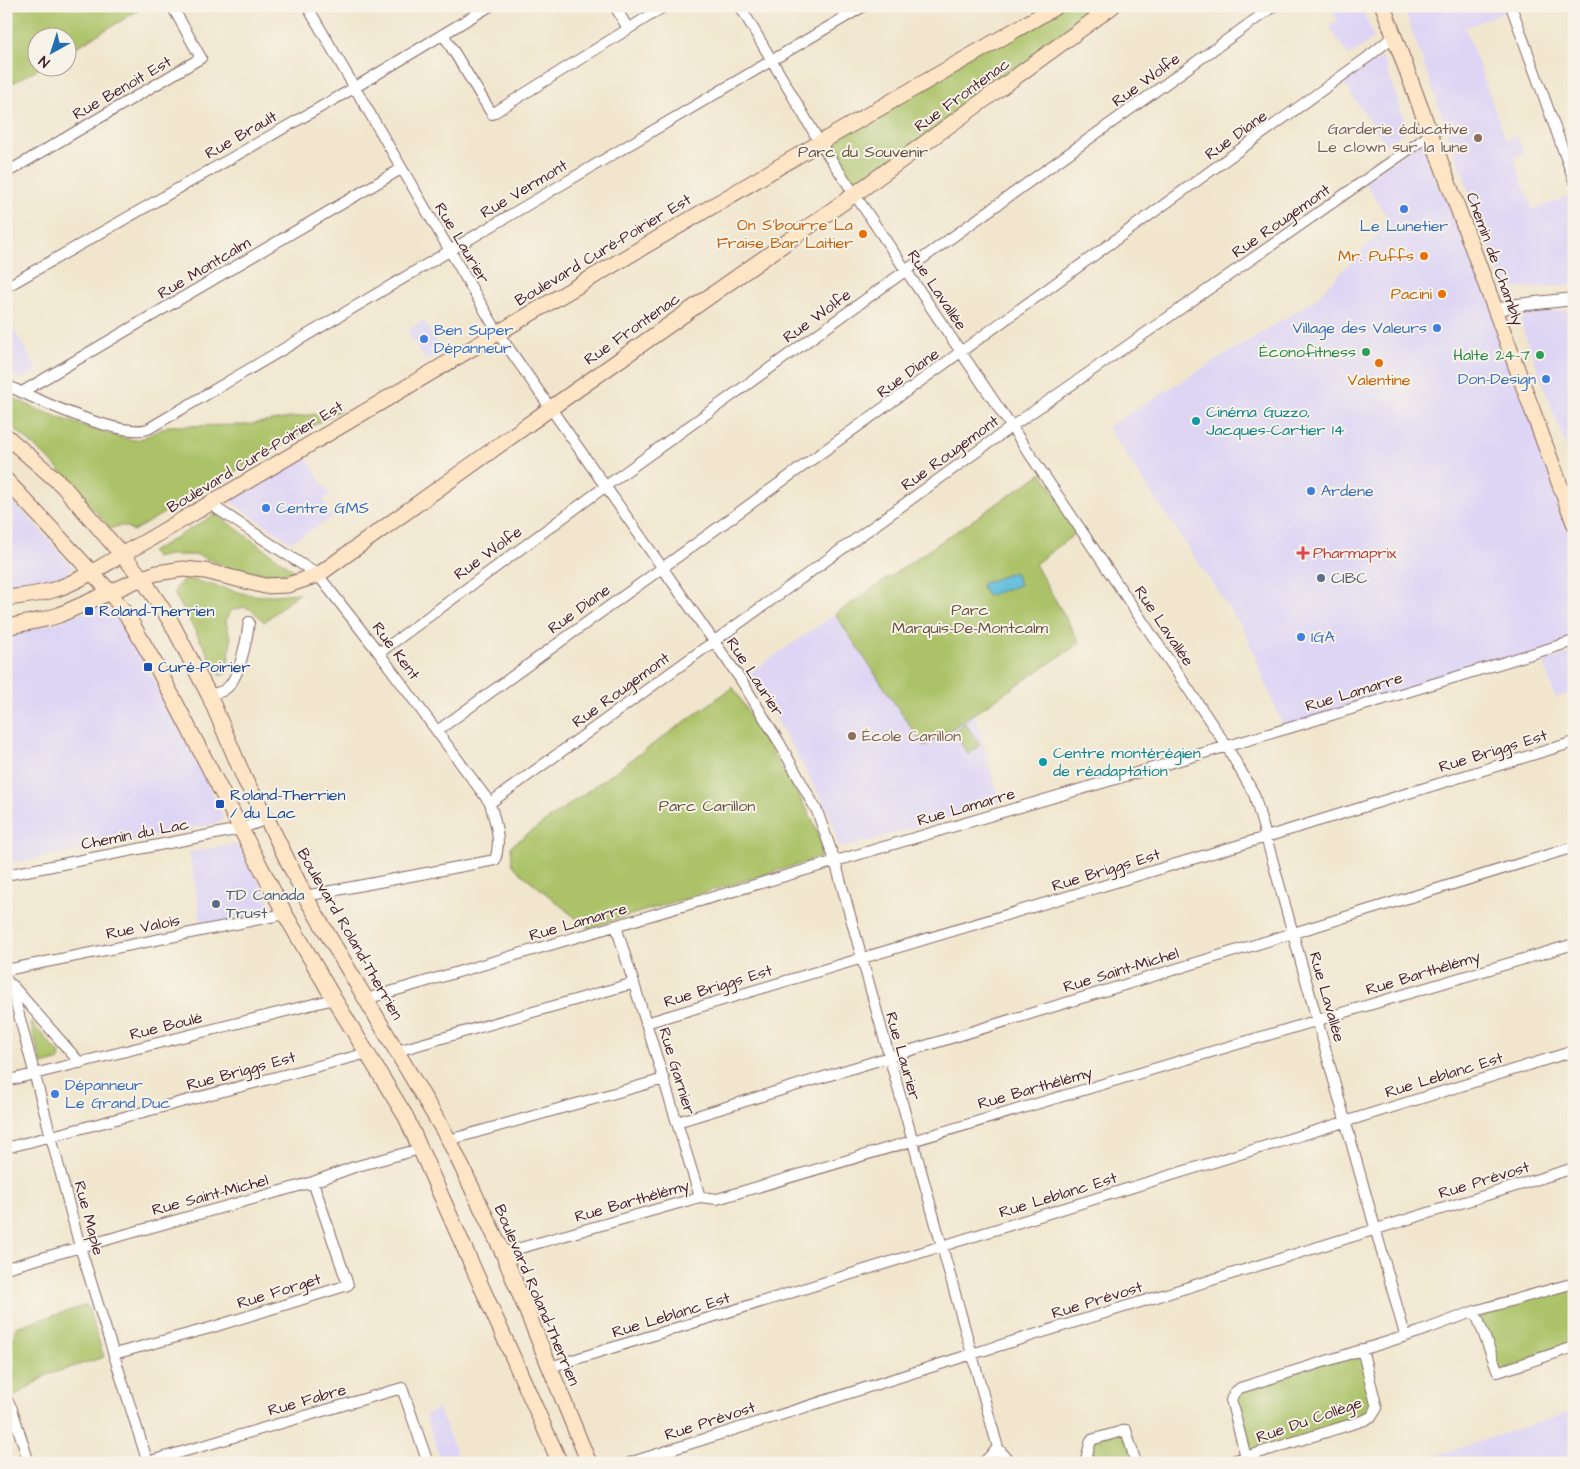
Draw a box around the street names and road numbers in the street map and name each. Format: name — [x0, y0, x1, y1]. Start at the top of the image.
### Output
street label: Rue Wolfe — [1107, 48, 1185, 112]
street label: Rue Benoit Est — [68, 50, 176, 125]
street label: Rue Frontenac — [910, 53, 1014, 137]
street label: Rue Brault — [201, 105, 282, 165]
street label: Rue Diane — [1200, 105, 1272, 165]
street label: Rue Vermont — [476, 154, 572, 224]
street label: Rue Rougemont — [1227, 178, 1336, 264]
street label: Boulevard Curé-Poirier Est — [511, 188, 696, 311]
street label: Chemin de Chambly — [1460, 189, 1529, 329]
street label: Rue Laurier — [429, 198, 495, 288]
street label: Rue Montcalm — [154, 231, 255, 304]
street label: Rue Lavallée — [902, 245, 972, 335]
street label: Rue Wolfe — [778, 284, 856, 348]
street label: Rue Frontenac — [579, 288, 685, 370]
street label: Rue Diane — [872, 343, 944, 403]
street label: Boulevard Curé-Poirier Est — [163, 395, 348, 518]
street label: Rue Rougemont — [897, 410, 1004, 497]
street label: Rue Wolfe — [449, 521, 527, 585]
street label: Rue Diane — [543, 579, 615, 639]
street label: Rue Lavallée — [1129, 581, 1199, 671]
street label: Rue Kent — [367, 617, 425, 685]
street label: Rue Laurier — [721, 633, 789, 721]
street label: Rue Rougemont — [568, 647, 675, 734]
street label: Rue Lamarre — [1303, 667, 1406, 717]
street label: Rue Briggs Est — [1436, 724, 1551, 779]
street label: Rue Lamarre — [915, 782, 1018, 831]
street label: Chemin du Lac — [79, 813, 191, 855]
street label: Rue Briggs Est — [1049, 843, 1164, 898]
street label: Boulevard Roland-Therrien — [292, 844, 408, 1024]
street label: Rue Lamarre — [527, 897, 630, 946]
street label: Rue Valois — [104, 909, 182, 945]
street label: Rue Saint-Michel — [1061, 942, 1181, 998]
street label: Rue Barthélémy — [1363, 945, 1483, 1002]
street label: Rue Lavallée — [1304, 949, 1350, 1045]
street label: Rue Briggs Est — [661, 959, 776, 1014]
street label: Rue Boulé — [127, 1006, 205, 1046]
street label: Rue Laurier — [880, 1009, 926, 1103]
street label: Rue Garnier — [653, 1024, 701, 1118]
street label: Rue Briggs Est — [184, 1046, 299, 1097]
street label: Rue Leblanc Est — [1382, 1046, 1506, 1103]
street label: Rue Barthélémy — [975, 1061, 1095, 1116]
street label: Rue Prévost — [1436, 1156, 1533, 1204]
street label: Rue Leblanc Est — [996, 1166, 1120, 1223]
street label: Rue Saint-Michel — [149, 1169, 271, 1221]
street label: Rue Barthélémy — [572, 1174, 692, 1229]
street label: Rue Maple — [69, 1178, 110, 1258]
street label: Boulevard Roland-Therrien — [489, 1201, 585, 1389]
street label: Rue Forget — [234, 1268, 325, 1315]
street label: Rue Prévost — [1049, 1276, 1146, 1324]
street label: Rue Leblanc Est — [609, 1286, 733, 1343]
street label: Rue Fabre — [265, 1378, 349, 1422]
street label: Rue Du Collège — [1253, 1392, 1365, 1449]
street label: Rue Prévost — [662, 1396, 759, 1446]

